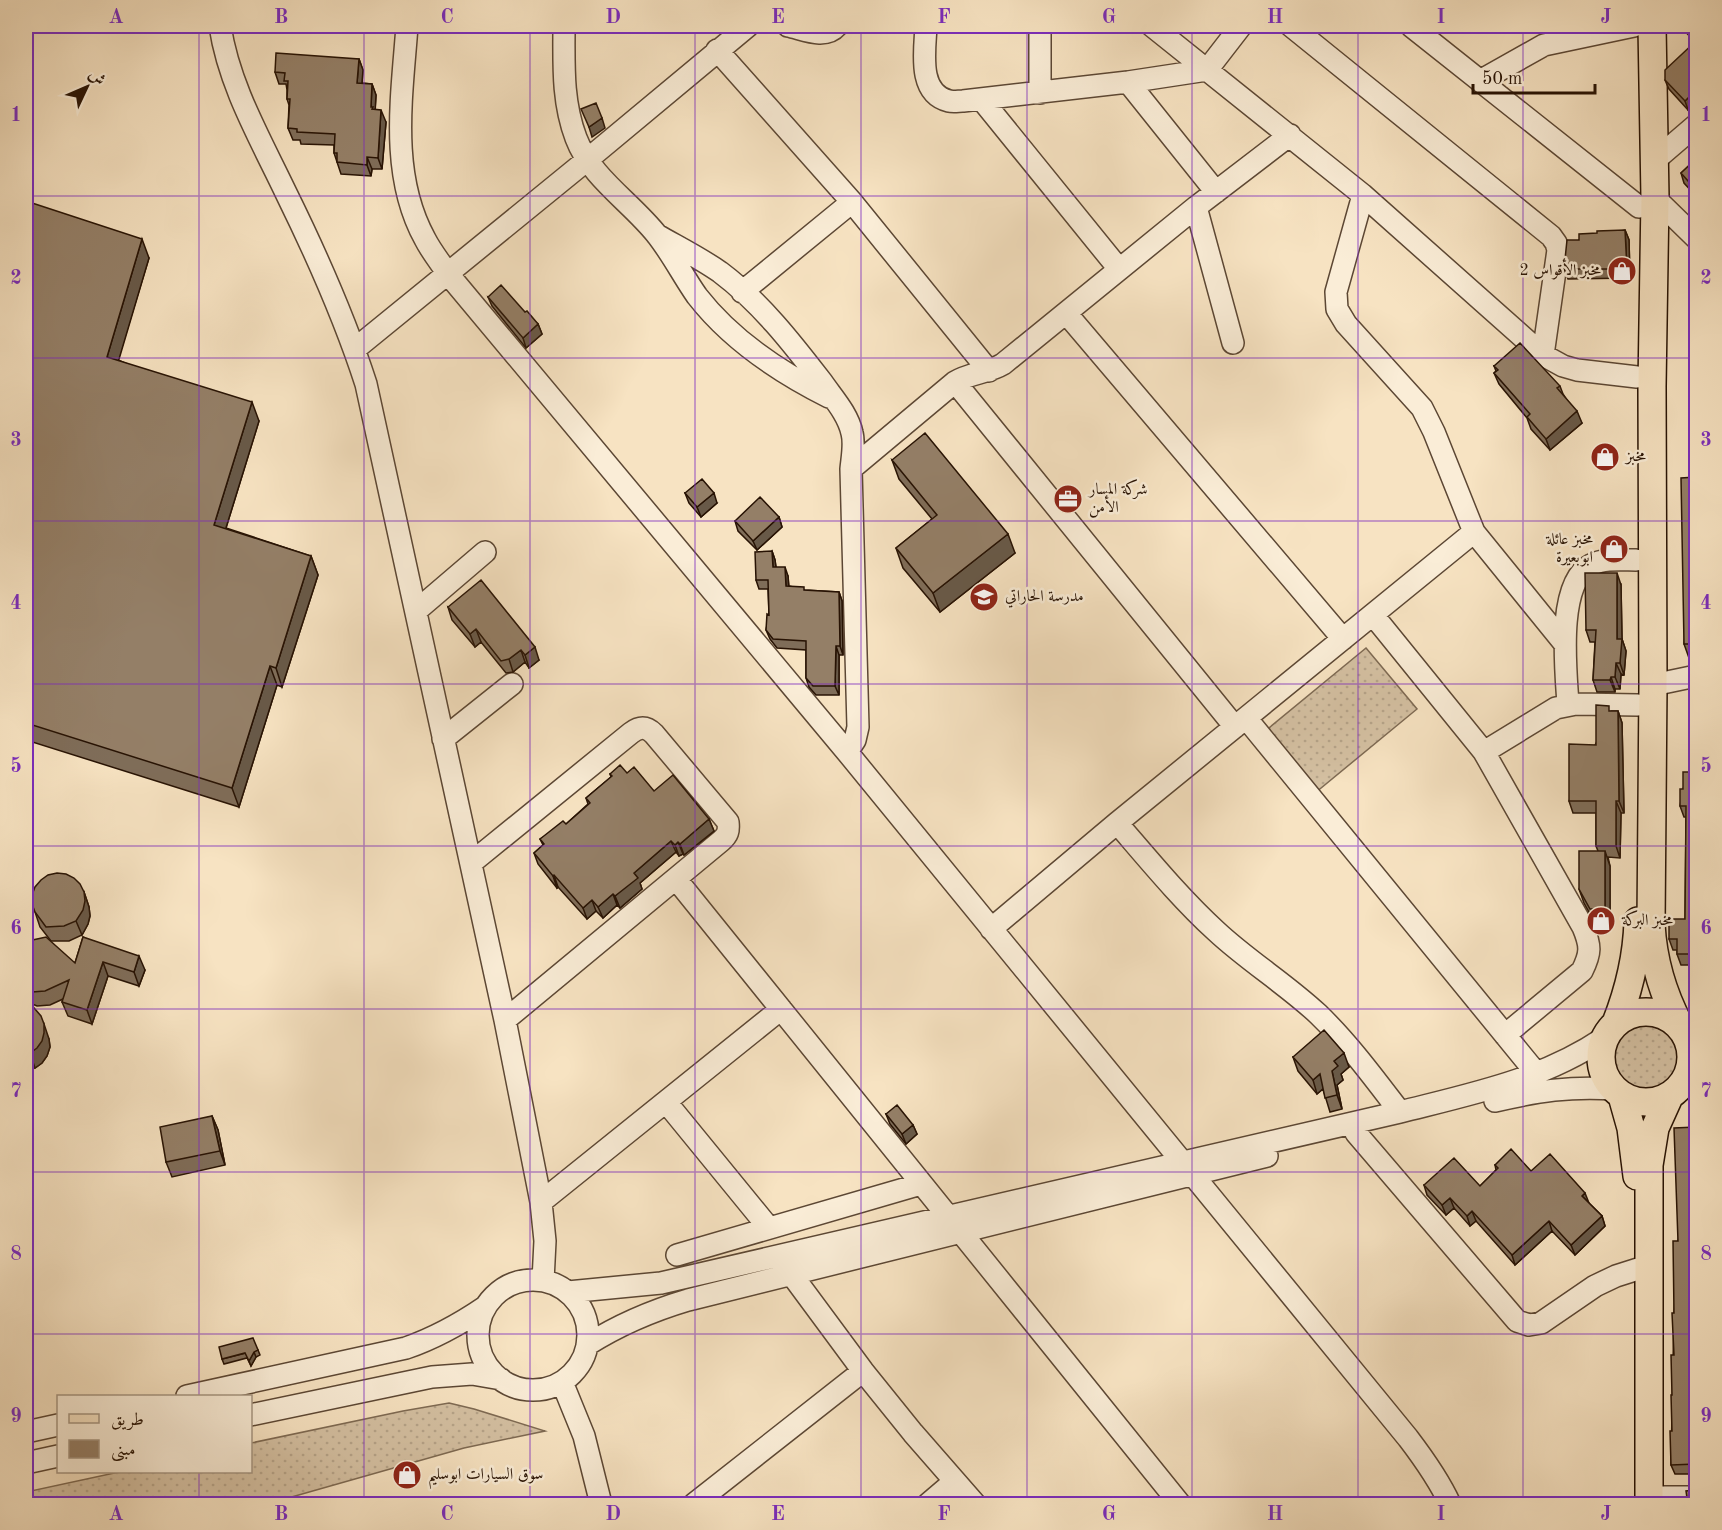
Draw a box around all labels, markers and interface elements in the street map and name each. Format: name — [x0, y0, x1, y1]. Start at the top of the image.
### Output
text: A — [108, 8, 124, 28]
text: B — [274, 8, 288, 28]
text: C — [440, 8, 454, 28]
text: D — [605, 8, 621, 28]
text: E — [771, 8, 785, 28]
text: F — [937, 8, 951, 28]
text: G — [1102, 8, 1116, 28]
text: H — [1267, 8, 1283, 28]
text: I — [1437, 8, 1445, 28]
text: J — [1601, 8, 1612, 28]
north arrow — [57, 57, 117, 117]
scale bar — [1473, 57, 1594, 95]
text: ش — [85, 67, 108, 89]
text: 50 m — [1482, 70, 1522, 88]
text: 1 — [10, 106, 22, 126]
text: 1 — [1700, 106, 1712, 126]
shop icon: مخبز الأقواس 2 — [1606, 255, 1638, 287]
place label: مخبز الأقواس 2 — [1519, 258, 1601, 280]
text: 2 — [10, 269, 22, 289]
text: 2 — [1700, 269, 1712, 289]
text: 3 — [10, 431, 22, 451]
text: 3 — [1700, 431, 1712, 451]
shop icon: مخبز — [1589, 441, 1621, 473]
place label: مخبز — [1624, 449, 1646, 466]
place label: شركة المسار الأمن — [1087, 479, 1148, 518]
office icon: شركة المسار الأمن — [1052, 483, 1084, 515]
place label: مخبز عائلة ابوبعيرة — [1545, 532, 1593, 567]
shop icon: مخبز عائلة ابوبعيرة — [1598, 533, 1630, 565]
school or university icon: مدرسة الحاراتي — [968, 581, 1000, 613]
place label: مدرسة الحاراتي — [1005, 589, 1084, 608]
text: 4 — [10, 594, 22, 614]
text: 4 — [1700, 594, 1712, 614]
text: 5 — [10, 756, 22, 777]
text: 5 — [1700, 756, 1712, 777]
shop icon: مخبز البركة — [1585, 905, 1617, 937]
place label: مخبز البركة — [1621, 910, 1673, 930]
text: 6 — [10, 919, 22, 939]
text: 6 — [1700, 919, 1712, 939]
text: 7 — [10, 1082, 22, 1102]
text: 7 — [1700, 1082, 1712, 1102]
text: 8 — [10, 1245, 22, 1265]
text: 8 — [1700, 1245, 1712, 1265]
legend — [57, 1395, 252, 1473]
text: 9 — [10, 1407, 22, 1427]
text: 9 — [1700, 1407, 1712, 1427]
text: طريق — [111, 1411, 144, 1431]
text: مبنى — [111, 1441, 136, 1462]
shop icon: سوق السيارات ابوسليم — [391, 1459, 423, 1491]
place label: سوق السيارات ابوسليم — [428, 1467, 543, 1490]
text: A — [108, 1505, 124, 1525]
text: B — [274, 1505, 288, 1525]
text: C — [440, 1505, 454, 1525]
text: D — [605, 1505, 621, 1525]
text: E — [771, 1505, 785, 1525]
text: F — [937, 1505, 951, 1525]
text: G — [1102, 1505, 1116, 1525]
text: H — [1267, 1505, 1283, 1525]
text: I — [1437, 1505, 1445, 1525]
text: J — [1601, 1505, 1612, 1525]

